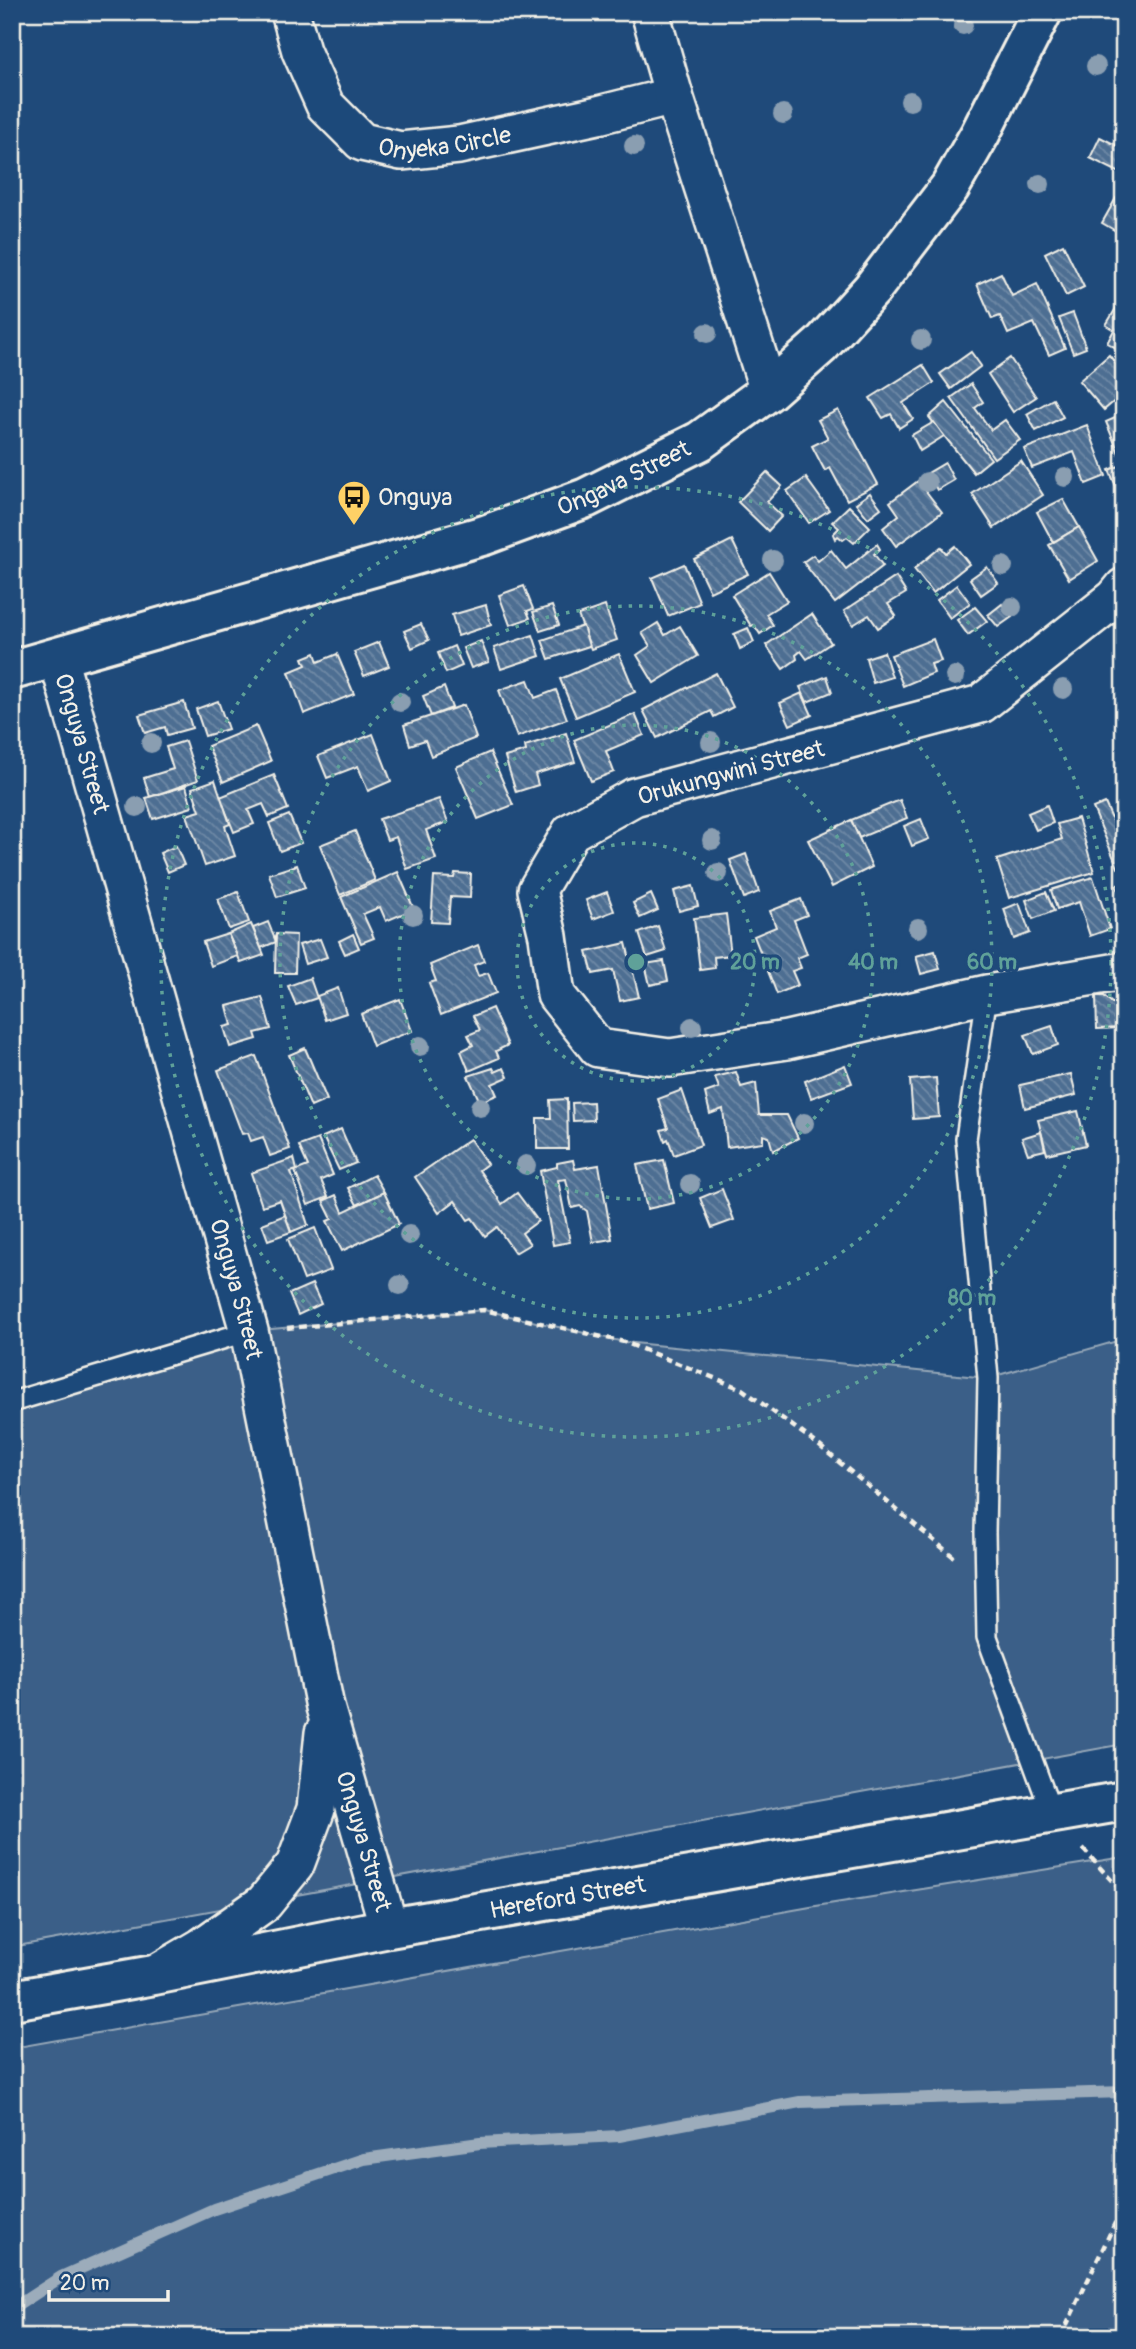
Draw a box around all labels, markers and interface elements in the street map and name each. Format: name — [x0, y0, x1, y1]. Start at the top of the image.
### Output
street label: Onyeka Circle — [375, 120, 514, 166]
street label: Ongava Street — [553, 434, 695, 522]
bus stop icon: Onguya — [335, 478, 373, 527]
place label: Onguya — [378, 483, 452, 512]
street label: Onguya Street — [49, 670, 116, 818]
street label: Orukungwini Street — [635, 734, 828, 812]
text: 20 m — [730, 949, 780, 976]
text: 40 m — [848, 949, 898, 976]
text: 60 m — [967, 949, 1017, 976]
centre of rings — [624, 950, 648, 974]
street label: Onguya Street — [203, 1215, 269, 1362]
text: 80 m — [948, 1285, 996, 1312]
street label: Onguya Street — [330, 1768, 398, 1915]
street label: Hereford Street — [487, 1869, 648, 1925]
scale bar — [49, 2258, 168, 2302]
text: 20 m — [60, 2270, 109, 2297]

